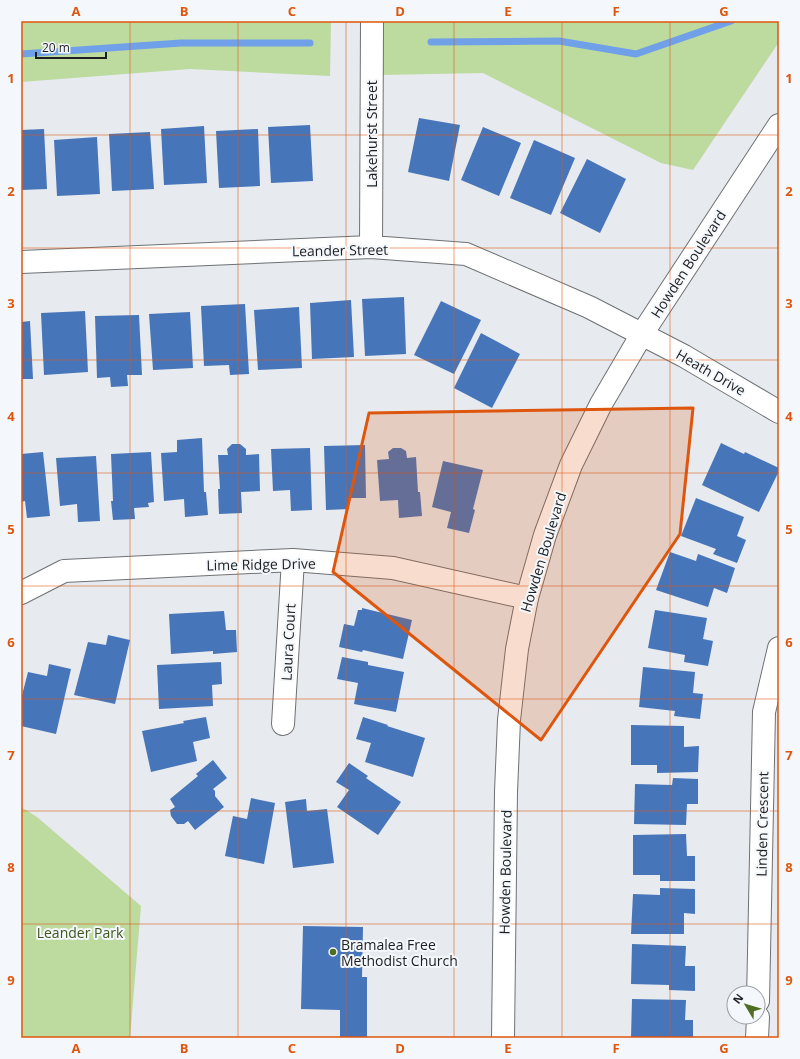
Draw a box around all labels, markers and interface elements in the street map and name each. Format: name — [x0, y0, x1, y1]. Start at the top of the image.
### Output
text: A — [72, 2, 81, 20]
text: B — [180, 2, 189, 20]
text: C — [288, 2, 296, 20]
text: D — [395, 2, 405, 20]
text: E — [504, 2, 512, 20]
text: F — [612, 2, 620, 20]
text: G — [719, 2, 729, 20]
scale bar — [36, 34, 106, 60]
text: 20 m — [42, 39, 70, 56]
text: 1 — [7, 69, 15, 87]
text: 1 — [785, 69, 793, 87]
street label: Lakehurst Street — [362, 80, 381, 188]
text: 2 — [7, 182, 15, 200]
text: 2 — [785, 182, 793, 200]
street label: Howden Boulevard — [646, 207, 730, 321]
street label: Leander Street — [292, 240, 388, 260]
text: 3 — [7, 294, 15, 312]
text: 3 — [785, 294, 793, 312]
street label: Heath Drive — [673, 344, 749, 400]
text: 4 — [7, 407, 15, 425]
text: 4 — [785, 407, 793, 425]
street label: Howden Boulevard — [516, 490, 570, 614]
text: 5 — [7, 520, 15, 538]
text: 5 — [785, 520, 793, 538]
street label: Lime Ridge Drive — [206, 554, 316, 574]
street label: Laura Court — [276, 603, 300, 681]
text: 6 — [7, 633, 15, 651]
text: 6 — [785, 633, 793, 651]
text: 7 — [7, 746, 15, 764]
text: 7 — [785, 746, 793, 764]
street label: Linden Crescent — [752, 771, 772, 877]
street label: Howden Boulevard — [494, 809, 516, 935]
text: 8 — [7, 858, 15, 876]
text: 8 — [785, 858, 793, 876]
park label: Leander Park — [37, 923, 124, 942]
place label: Bramalea Free Methodist Church — [341, 935, 458, 970]
marker: Bramalea Free Methodist Church — [328, 947, 338, 957]
text: 9 — [7, 971, 15, 989]
text: 9 — [785, 971, 793, 989]
north arrow — [726, 985, 766, 1025]
text: N — [729, 990, 746, 1007]
text: A — [72, 1039, 81, 1057]
text: B — [180, 1039, 189, 1057]
text: C — [288, 1039, 296, 1057]
text: D — [395, 1039, 405, 1057]
text: E — [504, 1039, 512, 1057]
text: F — [612, 1039, 620, 1057]
text: G — [719, 1039, 729, 1057]

